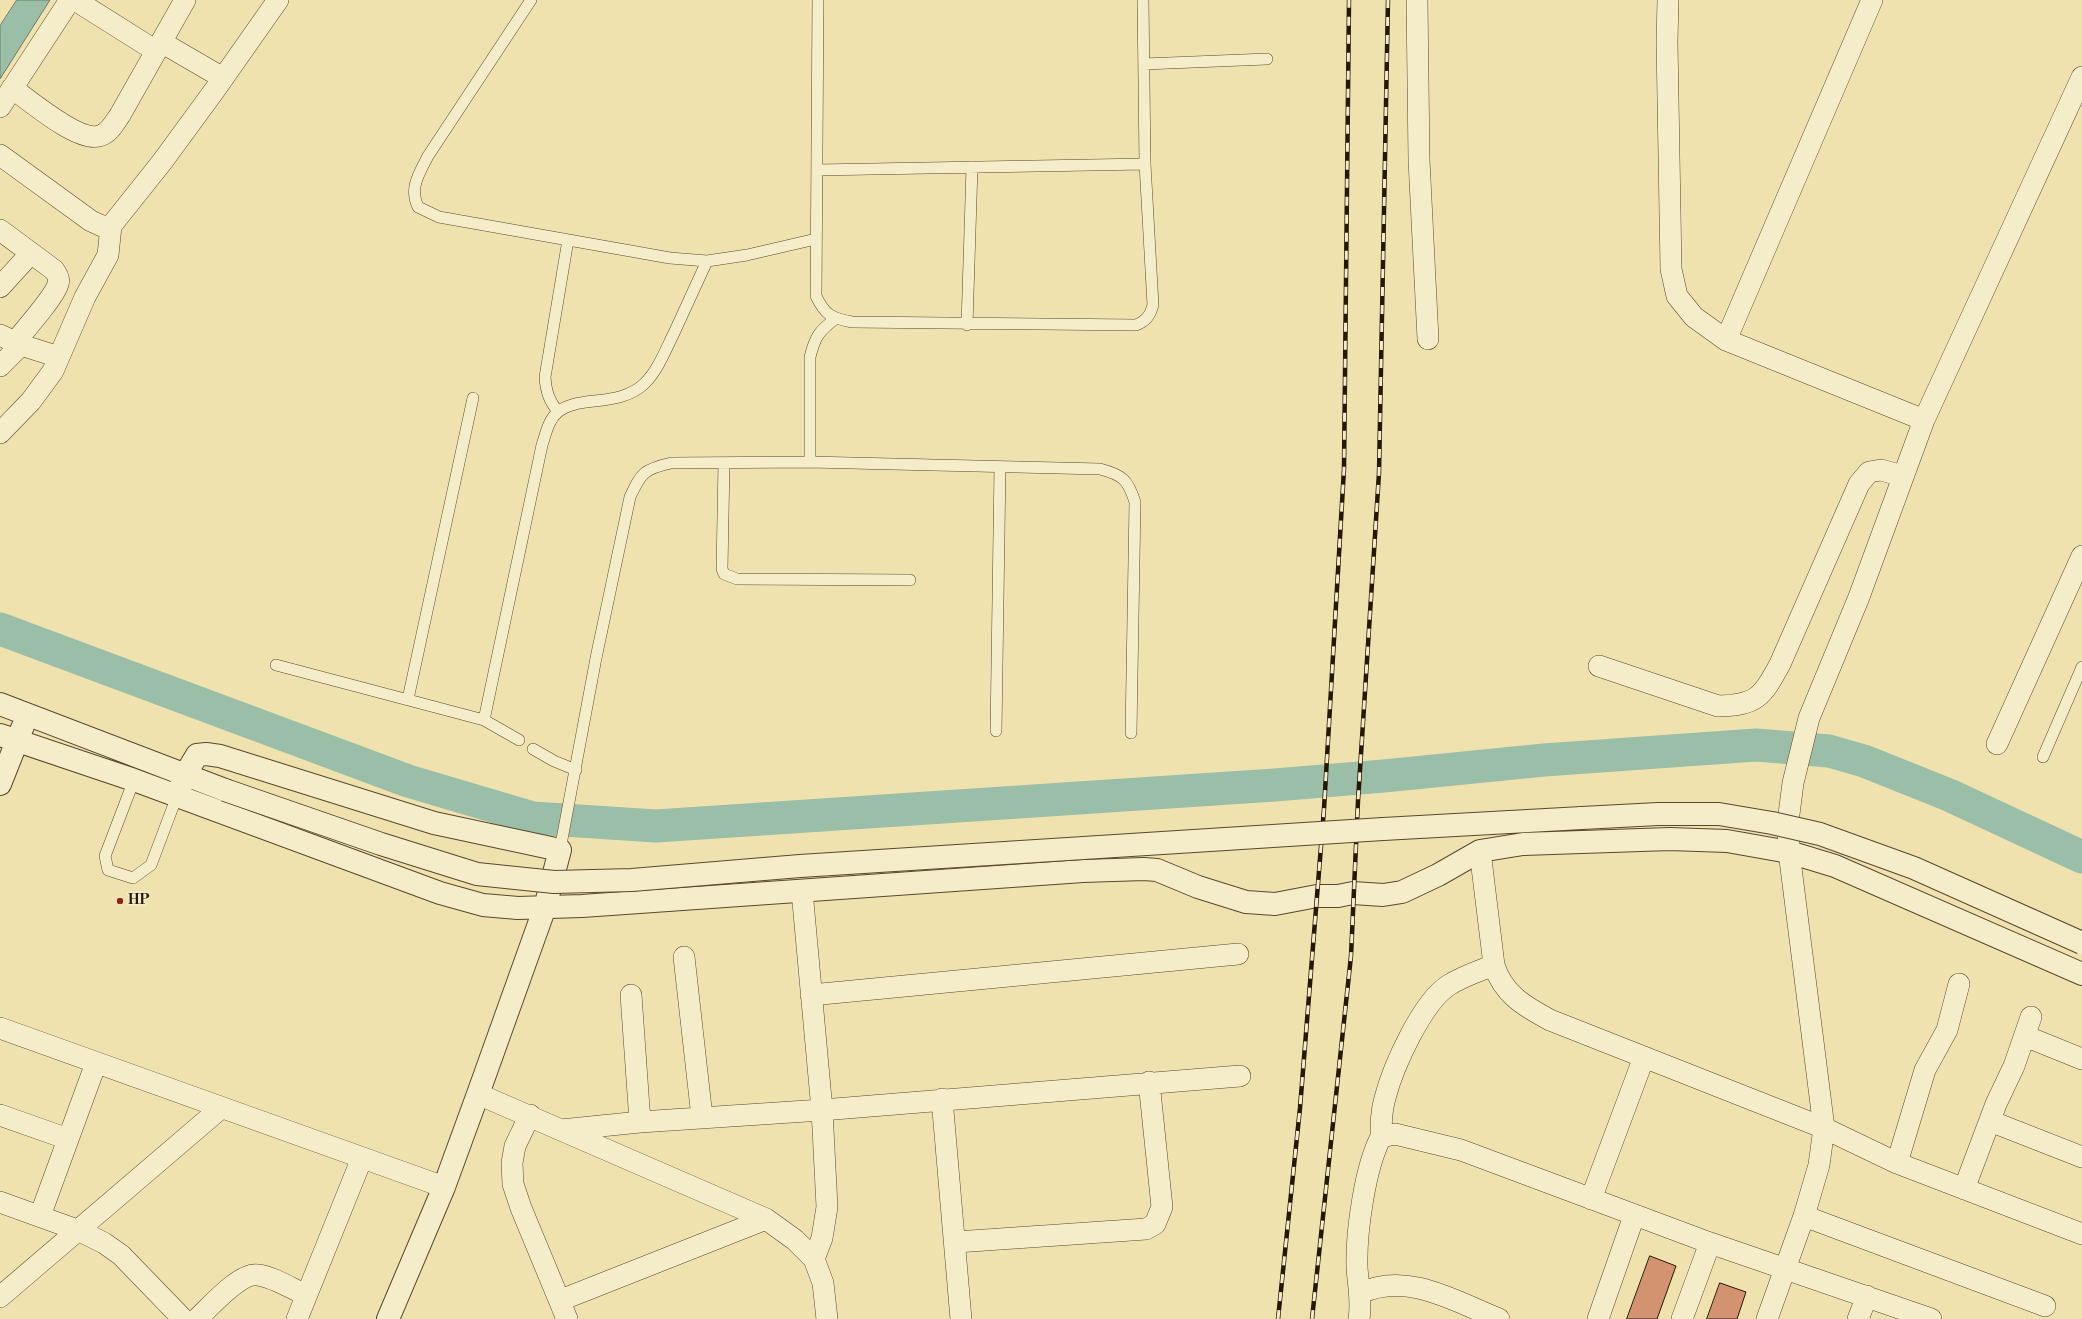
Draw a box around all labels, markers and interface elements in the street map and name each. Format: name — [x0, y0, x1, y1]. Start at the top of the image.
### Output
place label: HP — [128, 893, 149, 909]
marker: HP — [115, 896, 125, 906]

